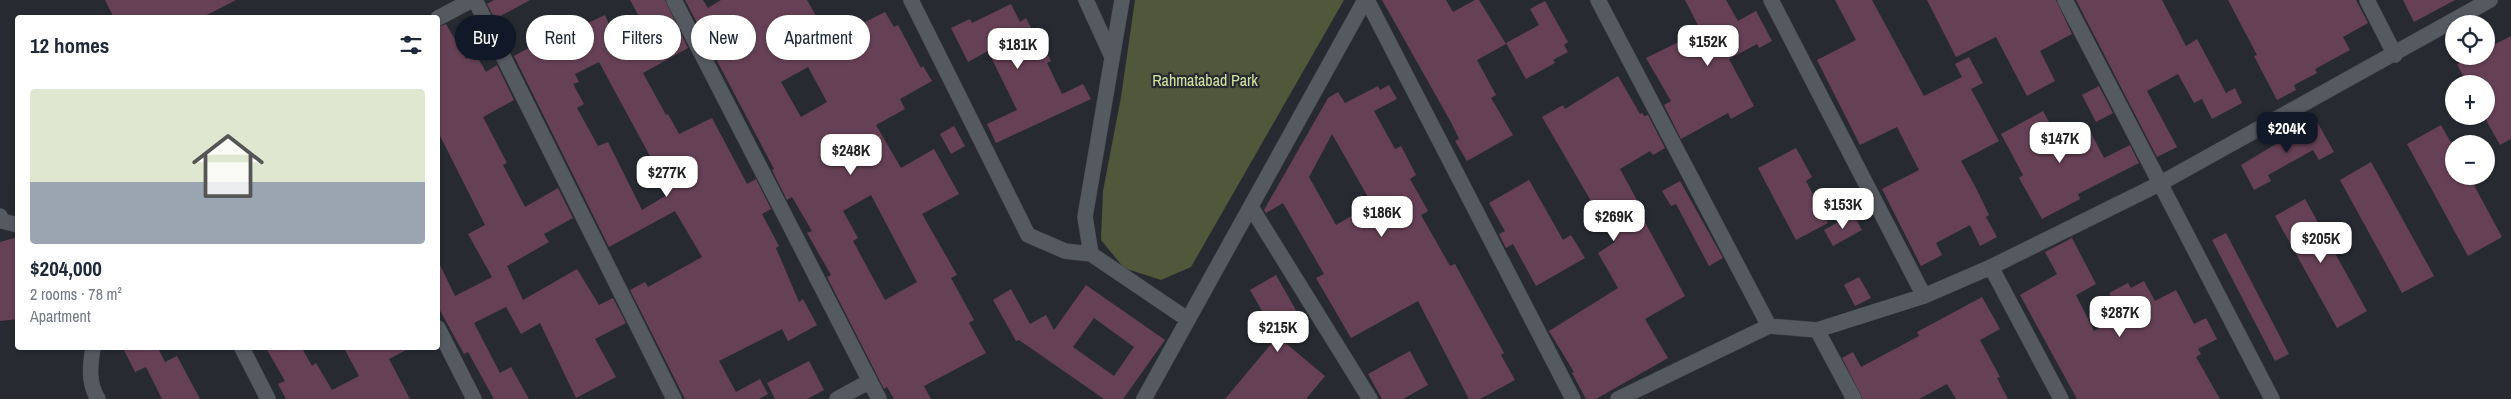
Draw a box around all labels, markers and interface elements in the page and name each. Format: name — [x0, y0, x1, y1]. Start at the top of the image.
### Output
chip: Buy — [455, 15, 516, 60]
chip: Rent — [526, 15, 594, 60]
chip: Filters — [604, 15, 681, 60]
chip: New — [691, 15, 756, 60]
chip: Apartment — [766, 15, 870, 60]
map controls — [2445, 15, 2495, 185]
button: locate — [2445, 15, 2495, 65]
pin: $152K — [1673, 24, 1743, 67]
pin: $181K — [983, 28, 1053, 70]
text: $152K — [1689, 30, 1727, 52]
text: 12 homes — [30, 31, 109, 60]
icon: filters — [397, 31, 425, 59]
text: $181K — [999, 33, 1037, 55]
park label: Rahmatabad Park — [1152, 69, 1258, 91]
button: + — [2445, 75, 2495, 125]
pin: $204K — [2252, 112, 2322, 154]
text: $204K — [2268, 117, 2306, 139]
icon: home — [183, 121, 273, 211]
pin: $147K — [2025, 121, 2095, 164]
text: $147K — [2041, 127, 2079, 149]
pin: $248K — [816, 134, 886, 176]
button: − — [2445, 135, 2495, 185]
text: $248K — [832, 139, 870, 161]
pin: $277K — [632, 156, 702, 198]
text: $277K — [648, 161, 686, 183]
pin: $153K — [1808, 188, 1878, 230]
text: $153K — [1824, 193, 1862, 215]
pin: $186K — [1347, 196, 1417, 238]
pin: $269K — [1579, 200, 1649, 242]
text: $186K — [1363, 201, 1401, 223]
text: $269K — [1595, 205, 1633, 227]
pin: $205K — [2286, 222, 2356, 264]
text: $205K — [2302, 227, 2340, 249]
text: $204,000 — [30, 254, 102, 283]
text: 2 rooms · 78 m² — [30, 283, 122, 305]
pin: $287K — [2085, 296, 2155, 338]
text: $287K — [2101, 301, 2139, 323]
text: Apartment — [30, 305, 91, 327]
pin: $215K — [1243, 310, 1313, 353]
text: $215K — [1259, 316, 1297, 338]

